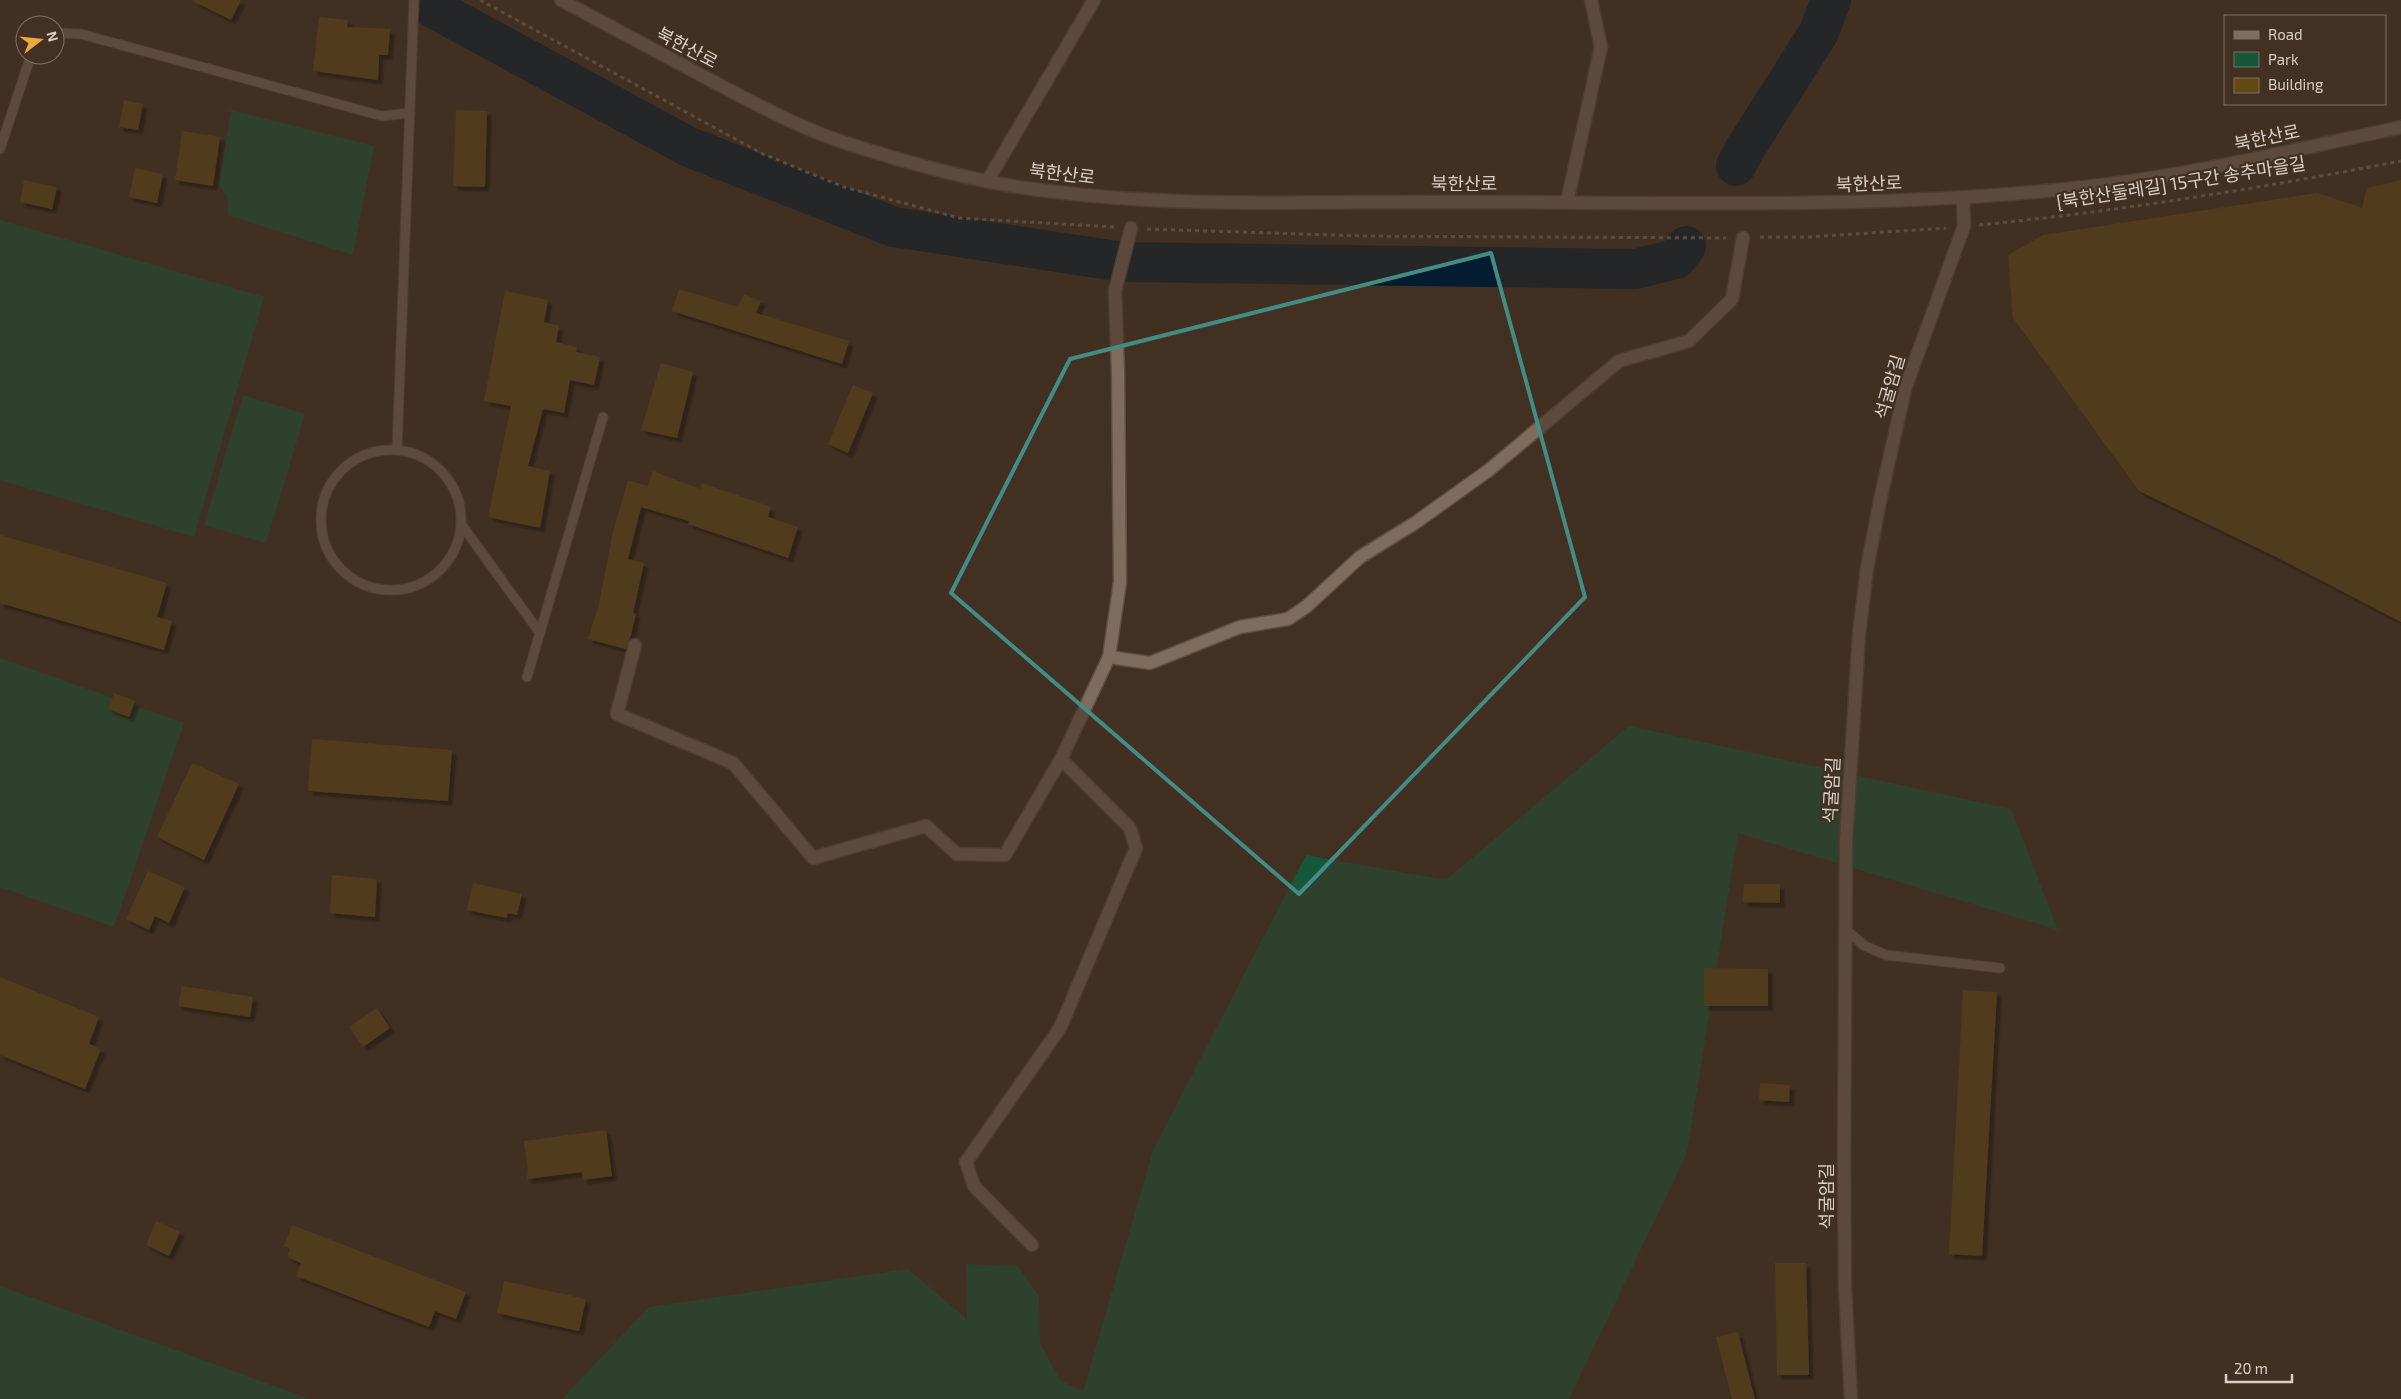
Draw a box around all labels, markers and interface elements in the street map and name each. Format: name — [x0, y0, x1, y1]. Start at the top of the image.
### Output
north arrow — [15, 15, 65, 65]
legend — [2224, 15, 2386, 105]
street label: 북한산로 — [653, 22, 722, 72]
text: Road — [2268, 25, 2303, 43]
text: N — [43, 29, 63, 43]
text: Park — [2268, 50, 2299, 68]
text: Building — [2268, 75, 2324, 93]
street label: 북한산로 — [2232, 119, 2301, 155]
street label: [북한산둘레길] 15구간 송추마을길 — [2055, 151, 2307, 213]
street label: 북한산로 — [1028, 158, 1096, 188]
street label: 북한산로 — [1835, 171, 1902, 195]
street label: 북한산로 — [1431, 172, 1497, 194]
street label: 석굴암길 — [1869, 352, 1909, 422]
street label: 석굴암길 — [1818, 756, 1844, 824]
street label: 석굴암길 — [1815, 1163, 1837, 1229]
scale bar — [2226, 1352, 2292, 1384]
text: 20 m — [2234, 1359, 2268, 1377]

